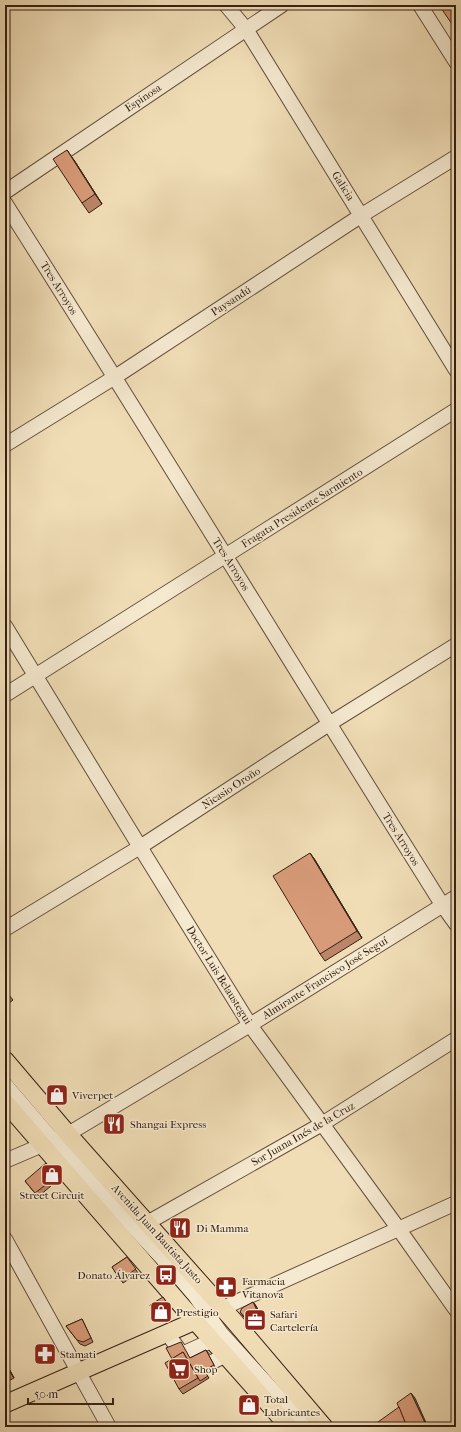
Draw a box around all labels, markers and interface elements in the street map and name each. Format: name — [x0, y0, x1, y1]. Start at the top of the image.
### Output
street label: Espinosa — [122, 81, 164, 115]
street label: Galicia — [329, 169, 358, 204]
street label: Tres Arroyos — [38, 259, 80, 317]
street label: Paysandú — [209, 283, 254, 319]
street label: Fragata Presidente Sarmiento — [239, 465, 365, 551]
street label: Tres Arroyos — [210, 535, 252, 593]
street label: Nicasio Oroño — [199, 764, 263, 812]
street label: Tres Arroyos — [380, 810, 422, 868]
street label: Doctor Luis Belaustegui — [183, 923, 255, 1027]
street label: Almirante Francisco José Seguí — [259, 934, 391, 1023]
shop icon: Viverpet — [44, 1082, 70, 1108]
place label: Viverpet — [71, 1089, 113, 1102]
street label: Sor Juana Inés de la Cruz — [249, 1099, 357, 1169]
restaurant icon: Shangai Express — [101, 1111, 127, 1137]
place label: Shangai Express — [130, 1118, 206, 1131]
shop icon: Street Circuit — [39, 1162, 65, 1188]
street label: Avenida Juan Bautista Justo — [108, 1181, 205, 1287]
place label: Street Circuit — [20, 1189, 84, 1202]
restaurant icon: Di Mamma — [167, 1215, 193, 1241]
place label: Di Mamma — [196, 1222, 249, 1235]
bus stop icon: Donato Álvarez — [153, 1262, 179, 1288]
place label: Donato Álvarez — [77, 1269, 150, 1282]
pharmacy icon: Farmacia Vitanova — [213, 1274, 239, 1300]
place label: Farmacia Vitanova — [241, 1275, 286, 1301]
shop icon: Prestigio — [148, 1299, 174, 1325]
place label: Prestigio — [176, 1306, 219, 1319]
office icon: Safari Cartelería — [242, 1307, 268, 1333]
place label: Safari Cartelería — [270, 1308, 319, 1334]
pharmacy icon: Stamati — [32, 1341, 58, 1367]
place label: Stamati — [60, 1348, 97, 1361]
supermarket icon: Shop — [166, 1356, 192, 1382]
place label: Shop — [194, 1363, 217, 1376]
scale bar — [28, 1380, 113, 1406]
text: 50 m — [34, 1387, 58, 1401]
shop icon: Total Lubricantes — [236, 1392, 262, 1418]
place label: Total Lubricantes — [264, 1393, 320, 1419]

